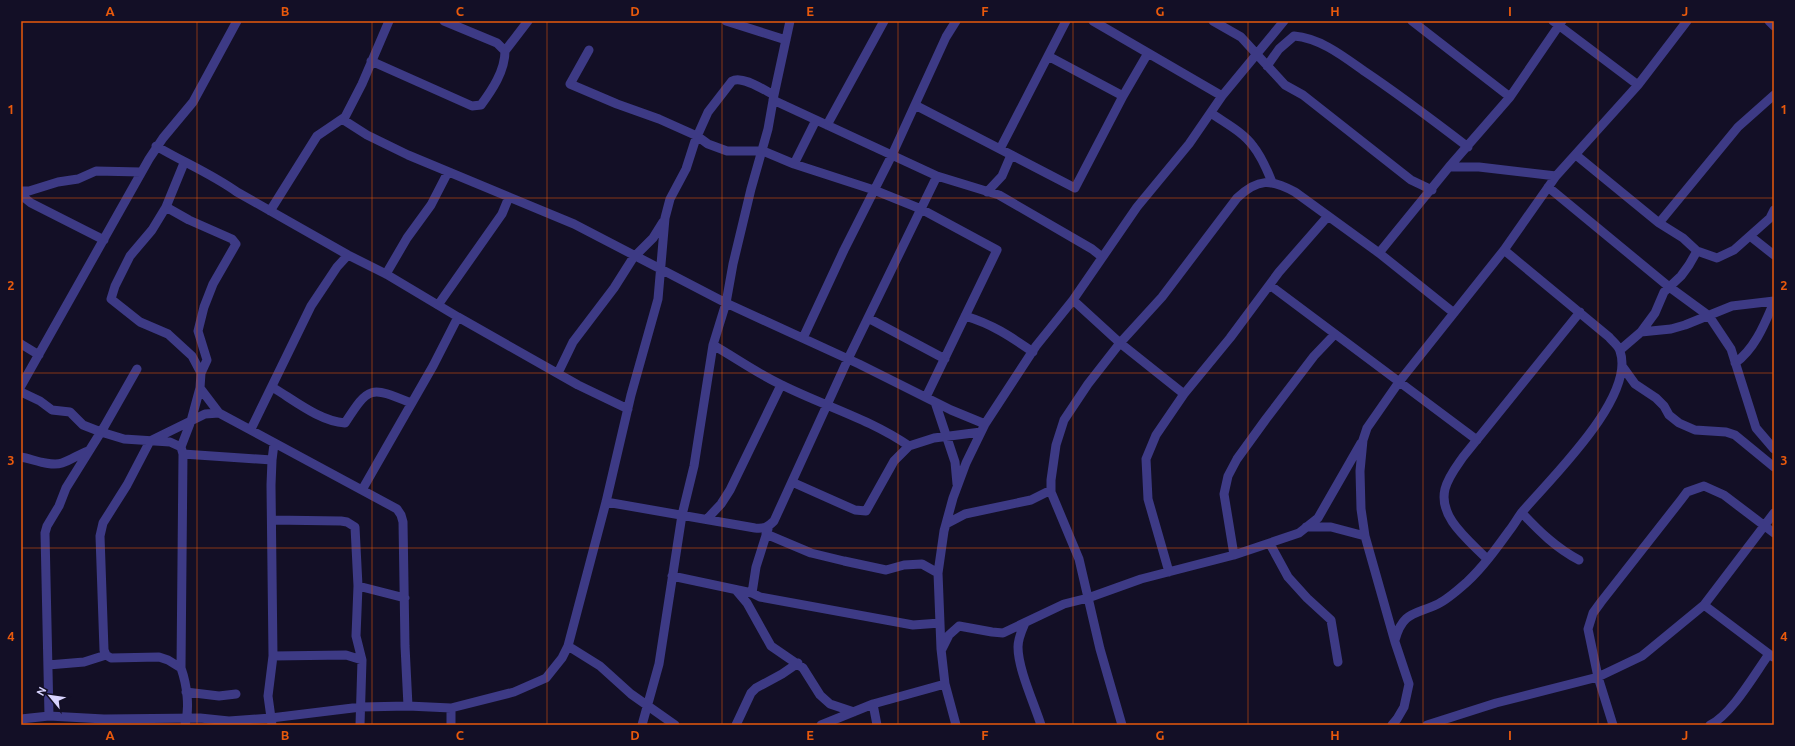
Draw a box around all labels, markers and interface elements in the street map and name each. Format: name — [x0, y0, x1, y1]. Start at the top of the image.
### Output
text: A — [105, 4, 115, 18]
text: B — [281, 4, 290, 18]
text: C — [456, 4, 465, 18]
text: D — [630, 4, 640, 18]
text: E — [806, 4, 814, 18]
text: F — [981, 4, 989, 18]
text: G — [1156, 4, 1165, 18]
text: H — [1330, 4, 1340, 18]
text: I — [1508, 4, 1512, 18]
text: J — [1682, 4, 1688, 18]
text: 1 — [7, 102, 15, 116]
text: 1 — [1780, 102, 1788, 116]
text: 2 — [7, 278, 15, 292]
text: 2 — [1780, 278, 1788, 292]
text: 3 — [7, 453, 15, 467]
text: 3 — [1780, 453, 1788, 467]
text: 4 — [7, 629, 15, 643]
text: 4 — [1780, 629, 1788, 643]
north arrow — [30, 676, 70, 716]
text: N — [34, 685, 48, 698]
text: A — [105, 728, 115, 742]
text: B — [281, 728, 290, 742]
text: C — [456, 728, 465, 742]
text: D — [630, 728, 640, 742]
text: E — [806, 728, 814, 742]
text: F — [981, 728, 989, 742]
text: G — [1156, 728, 1165, 742]
text: H — [1330, 728, 1340, 742]
text: I — [1508, 728, 1512, 742]
text: J — [1682, 728, 1688, 742]

